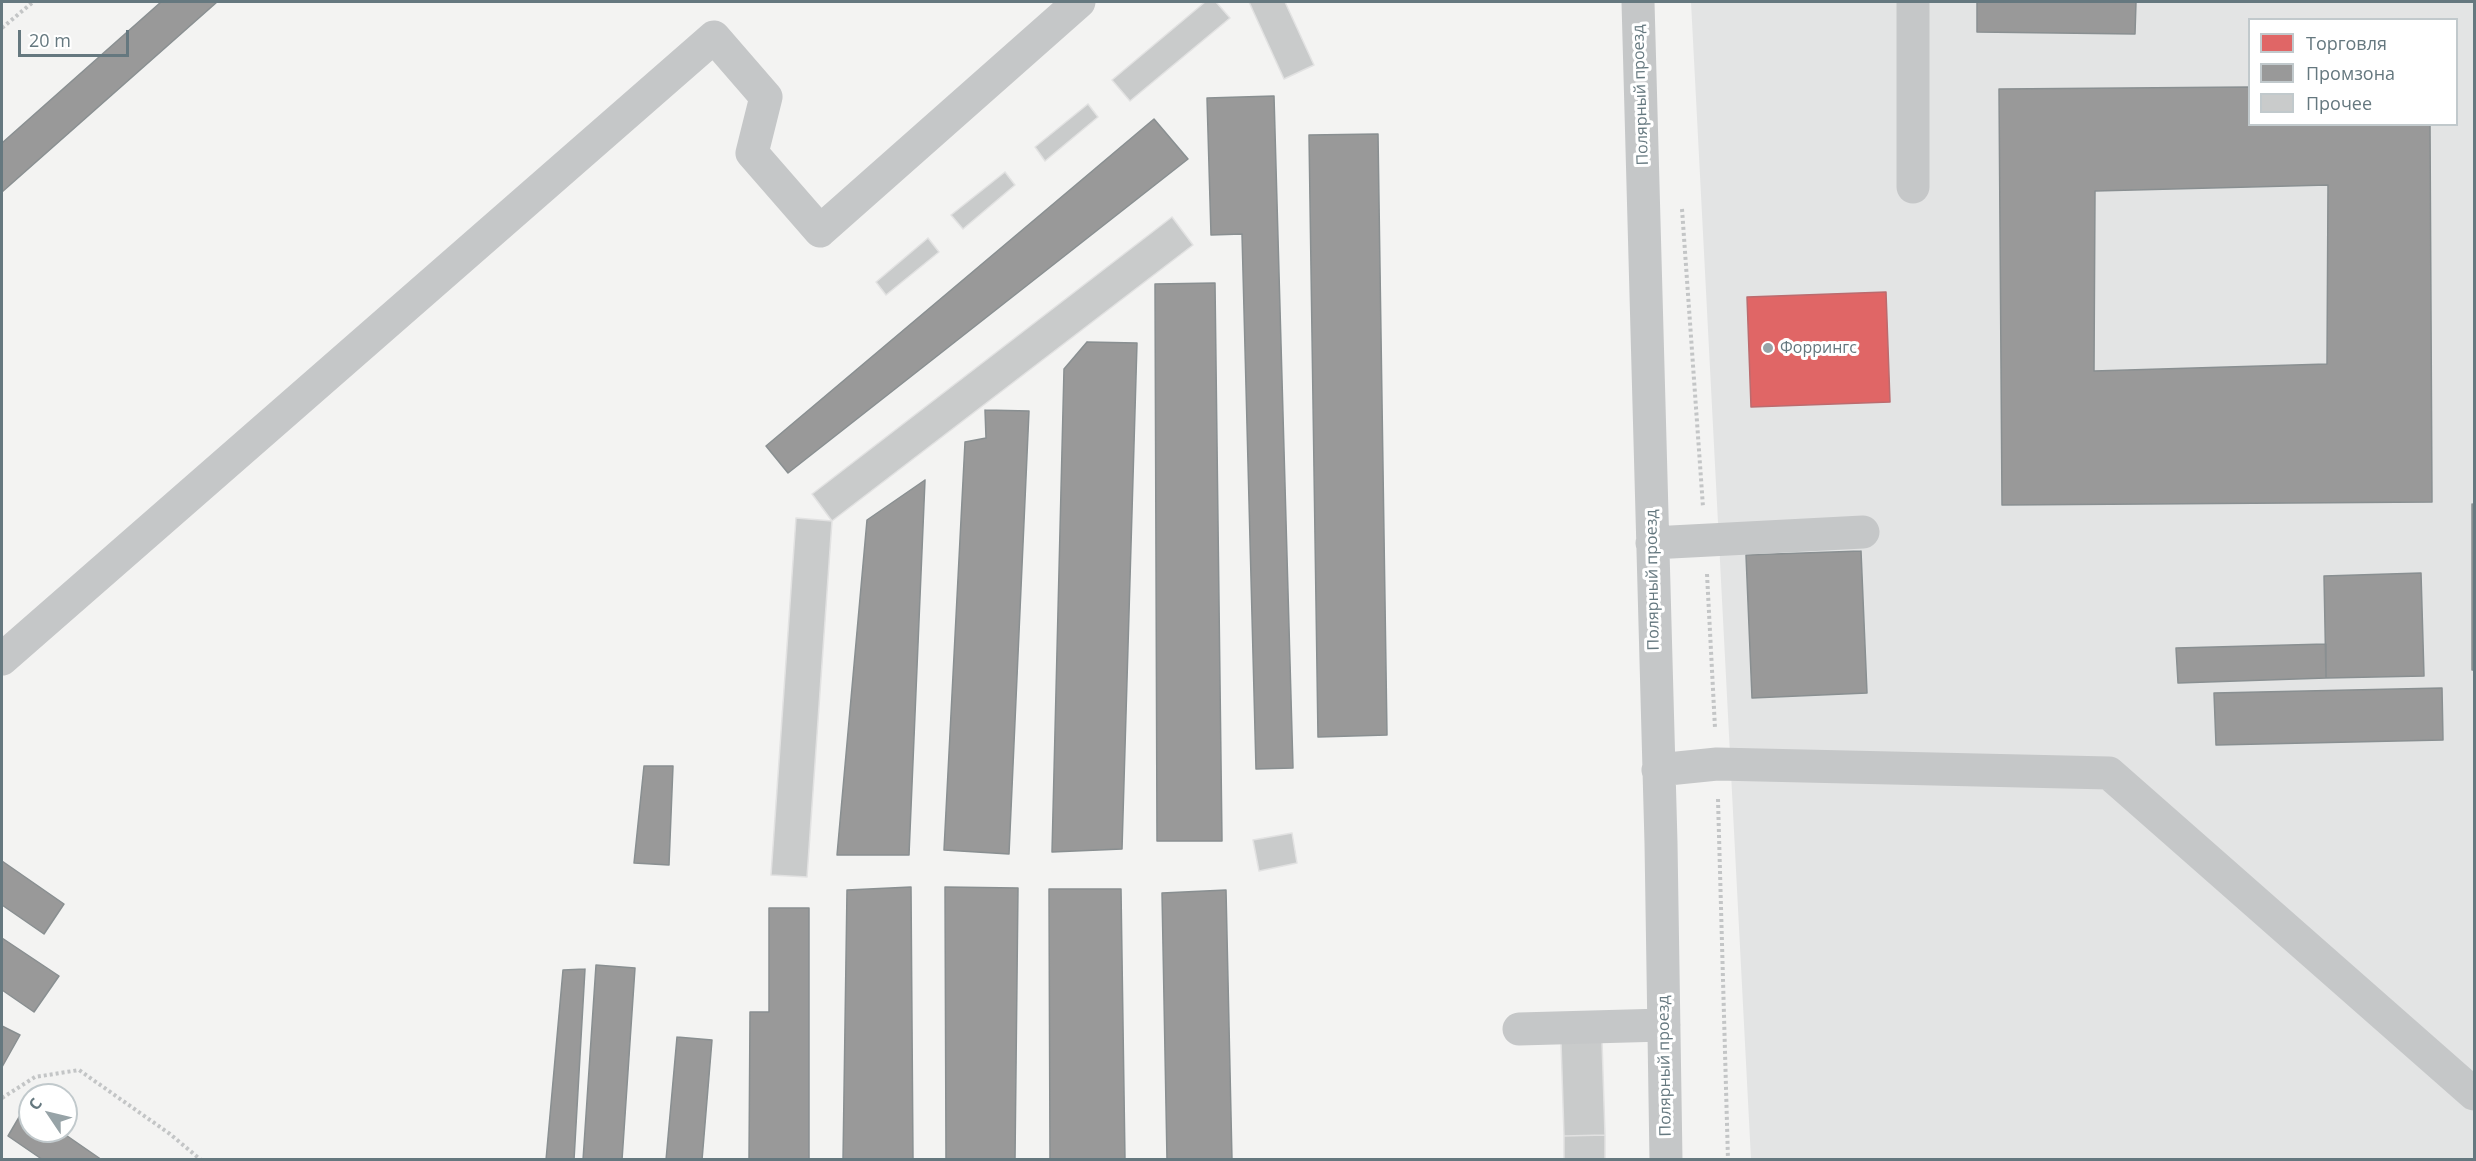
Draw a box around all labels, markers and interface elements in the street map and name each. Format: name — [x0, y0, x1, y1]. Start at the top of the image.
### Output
scale bar — [21, 18, 132, 56]
legend — [2248, 18, 2458, 126]
street label: Полярный проезд — [1629, 24, 1653, 166]
text: 20 m — [29, 28, 71, 52]
text: Торговля — [2306, 31, 2387, 55]
text: Промзона — [2306, 61, 2395, 85]
text: Прочее — [2306, 91, 2372, 115]
place label: Форрингс — [1780, 338, 1857, 358]
marker: Форрингс — [1761, 341, 1775, 355]
street label: Полярный проезд — [1642, 509, 1664, 651]
street label: Полярный проезд — [1654, 995, 1676, 1137]
north arrow — [18, 1083, 78, 1143]
text: С — [23, 1093, 47, 1114]

